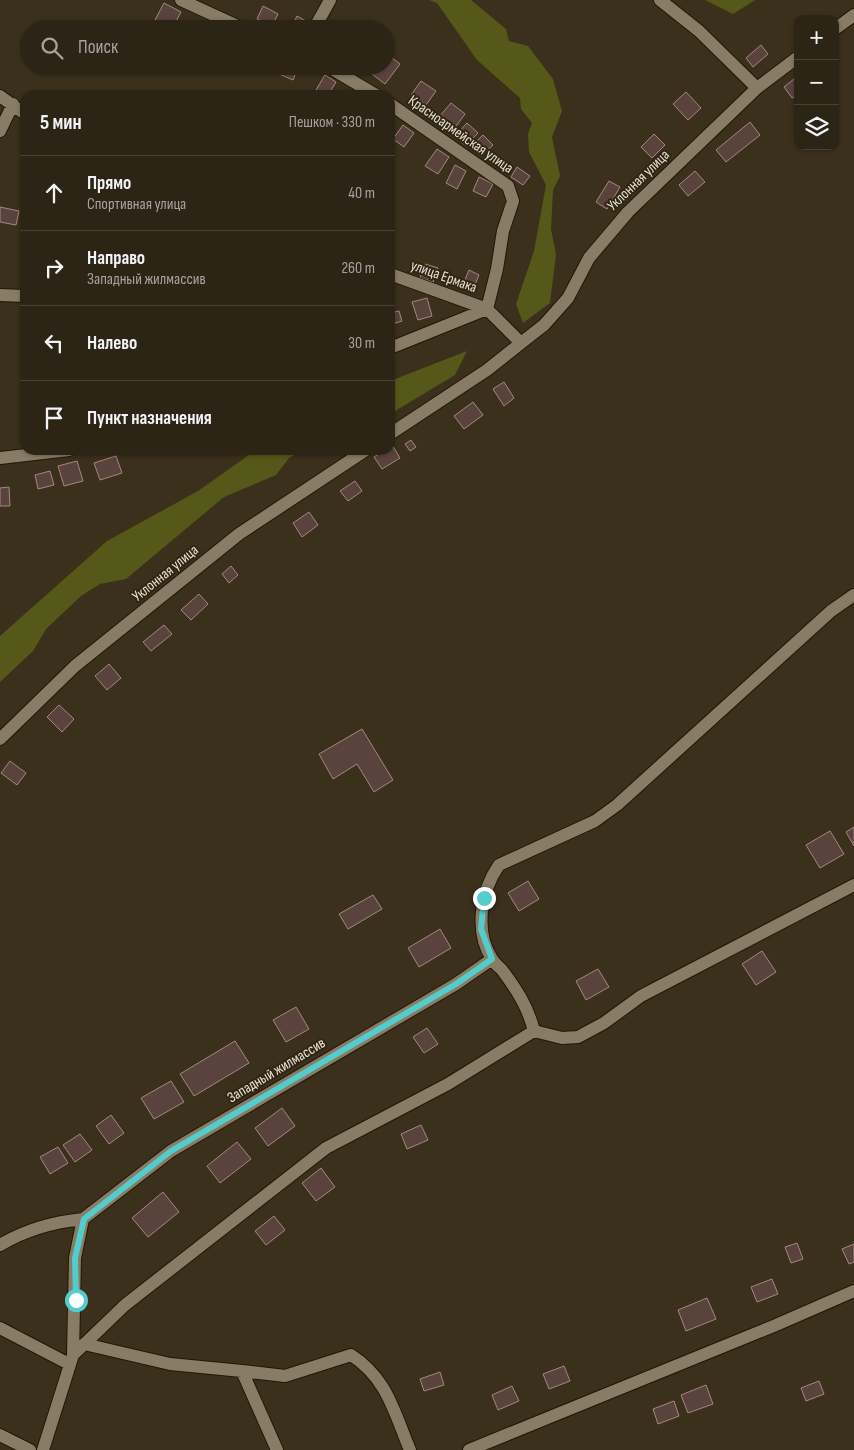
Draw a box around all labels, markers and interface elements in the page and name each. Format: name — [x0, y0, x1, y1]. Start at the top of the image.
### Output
map controls — [794, 15, 839, 150]
button: + — [794, 15, 839, 60]
search box — [20, 20, 395, 75]
icon: search — [38, 34, 66, 62]
text: Поиск — [78, 36, 118, 59]
button: − — [794, 60, 839, 105]
street label: Красноармейская улица — [404, 91, 517, 178]
button: layers — [794, 105, 839, 150]
text: 5 мин — [40, 110, 82, 135]
text: Пешком · 330 m — [289, 113, 375, 132]
street label: Уклонная улица — [603, 146, 674, 215]
text: Прямо — [87, 172, 131, 195]
icon: ahead — [40, 179, 68, 207]
text: 40 m — [348, 184, 375, 203]
text: Спортивная улица — [87, 195, 186, 214]
text: Направо — [87, 247, 145, 270]
icon: right — [40, 254, 68, 282]
street label: улица Ермака — [408, 256, 480, 297]
text: 260 m — [341, 259, 375, 278]
text: Западный жилмассив — [87, 270, 206, 289]
icon: left — [40, 329, 68, 357]
text: Налево — [87, 332, 137, 355]
text: 30 m — [348, 334, 375, 353]
icon: arrive — [40, 404, 68, 432]
text: Пункт назначения — [87, 407, 212, 430]
street label: Уклонная улица — [128, 541, 203, 606]
route end — [473, 887, 496, 910]
street label: Западный жилмассив — [224, 1034, 329, 1107]
route start — [65, 1289, 88, 1312]

